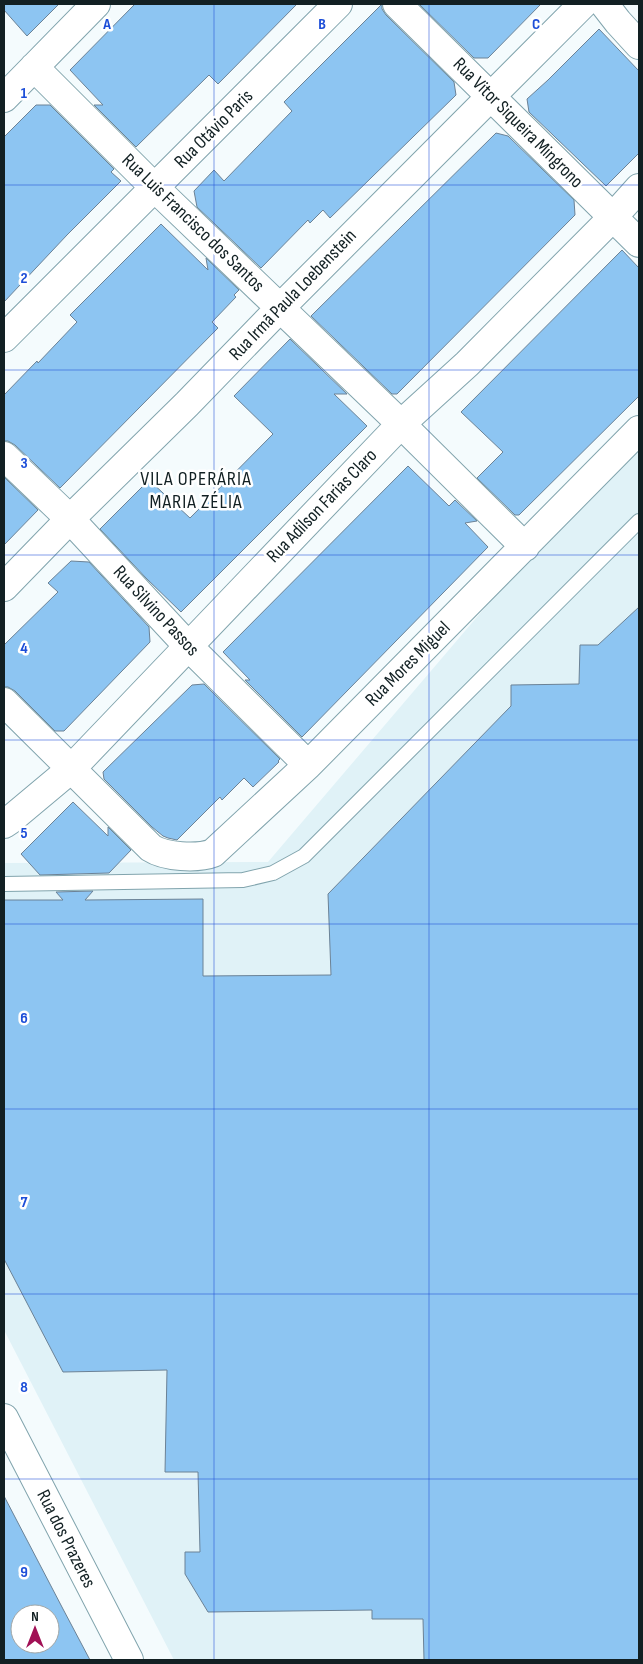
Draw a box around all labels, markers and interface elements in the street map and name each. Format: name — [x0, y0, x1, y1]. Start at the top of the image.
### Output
text: A — [102, 15, 111, 34]
text: B — [318, 15, 326, 34]
text: C — [532, 15, 540, 34]
street label: Rua Vitor Siqueira Mingrono — [448, 53, 588, 193]
text: 1 — [21, 84, 28, 103]
street label: Rua Otávio Paris — [170, 85, 258, 173]
street label: Rua Luis Francisco dos Santos — [117, 149, 269, 297]
street label: Rua Irmã Paula Loebenstein — [224, 225, 362, 365]
text: 2 — [20, 269, 28, 288]
street label: Rua Adilson Farias Claro — [262, 444, 382, 568]
text: 3 — [20, 454, 28, 473]
district label: VILA OPERÁRIA MARIA ZÉLIA — [140, 467, 252, 514]
street label: Rua Silvino Passos — [108, 561, 204, 661]
street label: Rua Mores Miguel — [361, 617, 455, 711]
text: 4 — [20, 639, 28, 658]
text: 5 — [20, 824, 28, 843]
text: 6 — [20, 1009, 28, 1028]
text: 7 — [21, 1193, 28, 1212]
text: 8 — [20, 1378, 28, 1397]
street label: Rua dos Prazeres — [31, 1486, 101, 1592]
text: 9 — [20, 1563, 28, 1582]
north arrow — [10, 1604, 60, 1654]
text: N — [31, 1608, 39, 1625]

